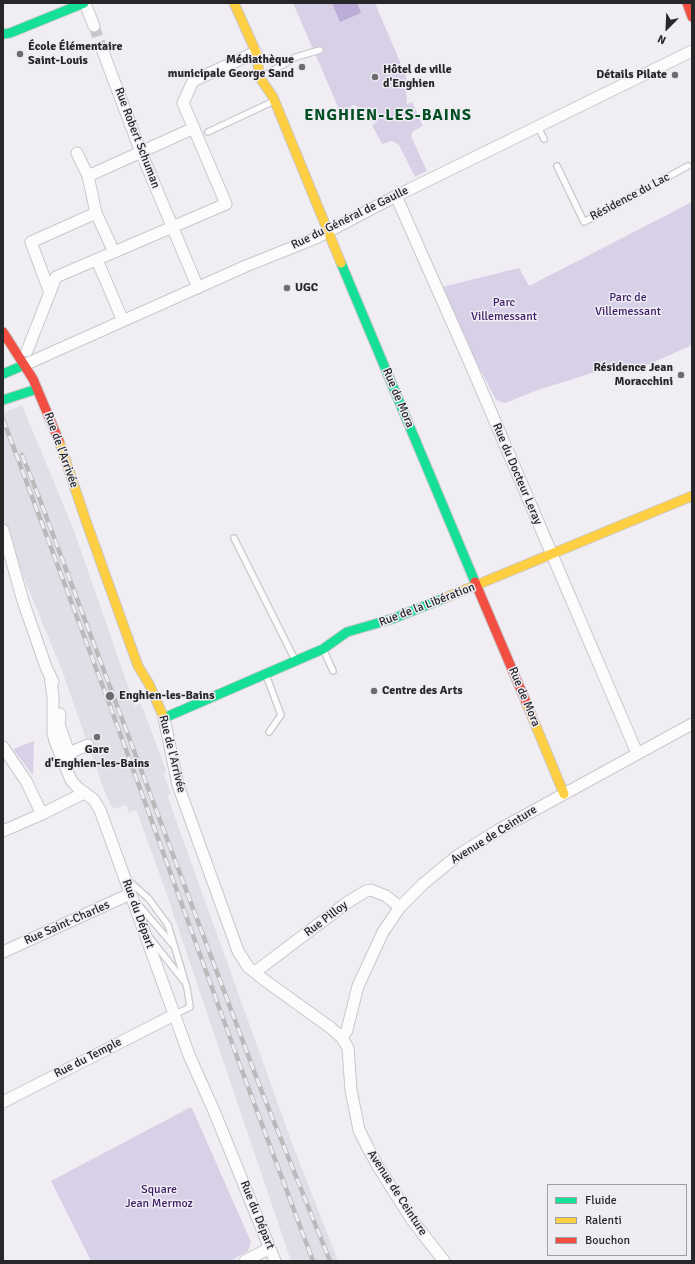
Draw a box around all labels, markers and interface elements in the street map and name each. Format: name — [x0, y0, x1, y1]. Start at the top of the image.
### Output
north arrow — [647, 8, 687, 48]
text: N — [656, 32, 668, 47]
place label: École Élémentaire Saint-Louis — [28, 40, 122, 68]
marker: École Élémentaire Saint-Louis — [15, 49, 25, 59]
place label: Médiathèque municipale George Sand — [168, 53, 294, 81]
marker: Médiathèque municipale George Sand — [297, 62, 307, 72]
place label: Hôtel de ville d'Enghien — [383, 63, 452, 91]
place label: Détails Pilate — [596, 68, 667, 82]
marker: Détails Pilate — [670, 70, 680, 80]
marker: Hôtel de ville d'Enghien — [370, 72, 380, 82]
street label: Rue Robert Schuman — [111, 86, 163, 190]
district label: ENGHIEN-LES-BAINS — [304, 106, 472, 126]
street label: Résidence du Lac — [588, 170, 672, 224]
street label: Rue du Général de Gaulle — [289, 183, 411, 253]
place label: UGC — [295, 281, 318, 295]
marker: UGC — [282, 283, 292, 293]
park label: Parc de Villemessant — [595, 291, 661, 319]
park label: Parc Villemessant — [471, 296, 537, 324]
place label: Résidence Jean Moracchini — [593, 361, 673, 389]
street label: Rue de Mora — [379, 366, 417, 430]
marker: Résidence Jean Moracchini — [676, 370, 686, 380]
street label: Rue de l'Arrivée — [41, 410, 81, 490]
street label: Rue du Docteur Leray — [489, 421, 545, 527]
street label: Rue de la Libération — [377, 580, 477, 630]
street label: Rue de Mora — [505, 665, 543, 729]
place label: Centre des Arts — [382, 684, 463, 698]
marker: Centre des Arts — [369, 686, 379, 696]
place label: Enghien-les-Bains — [119, 689, 214, 703]
marker: Enghien-les-Bains — [104, 690, 116, 702]
street label: Rue de l'Arrivée — [155, 714, 189, 794]
marker: Gare d'Enghien-les-Bains — [92, 732, 102, 742]
place label: Gare d'Enghien-les-Bains — [45, 743, 149, 771]
street label: Avenue de Ceinture — [448, 803, 540, 867]
street label: Rue du Départ — [119, 877, 157, 951]
street label: Rue Saint-Charles — [22, 898, 112, 948]
street label: Rue Pilloy — [301, 898, 351, 940]
street label: Rue du Temple — [52, 1035, 124, 1081]
street label: Avenue de Ceinture — [364, 1148, 430, 1238]
street label: Rue du Départ — [237, 1179, 277, 1251]
park label: Square Jean Mermoz — [125, 1183, 193, 1211]
legend — [547, 1184, 687, 1256]
text: Fluide — [585, 1193, 617, 1208]
text: Ralenti — [585, 1213, 622, 1228]
text: Bouchon — [585, 1233, 630, 1248]

